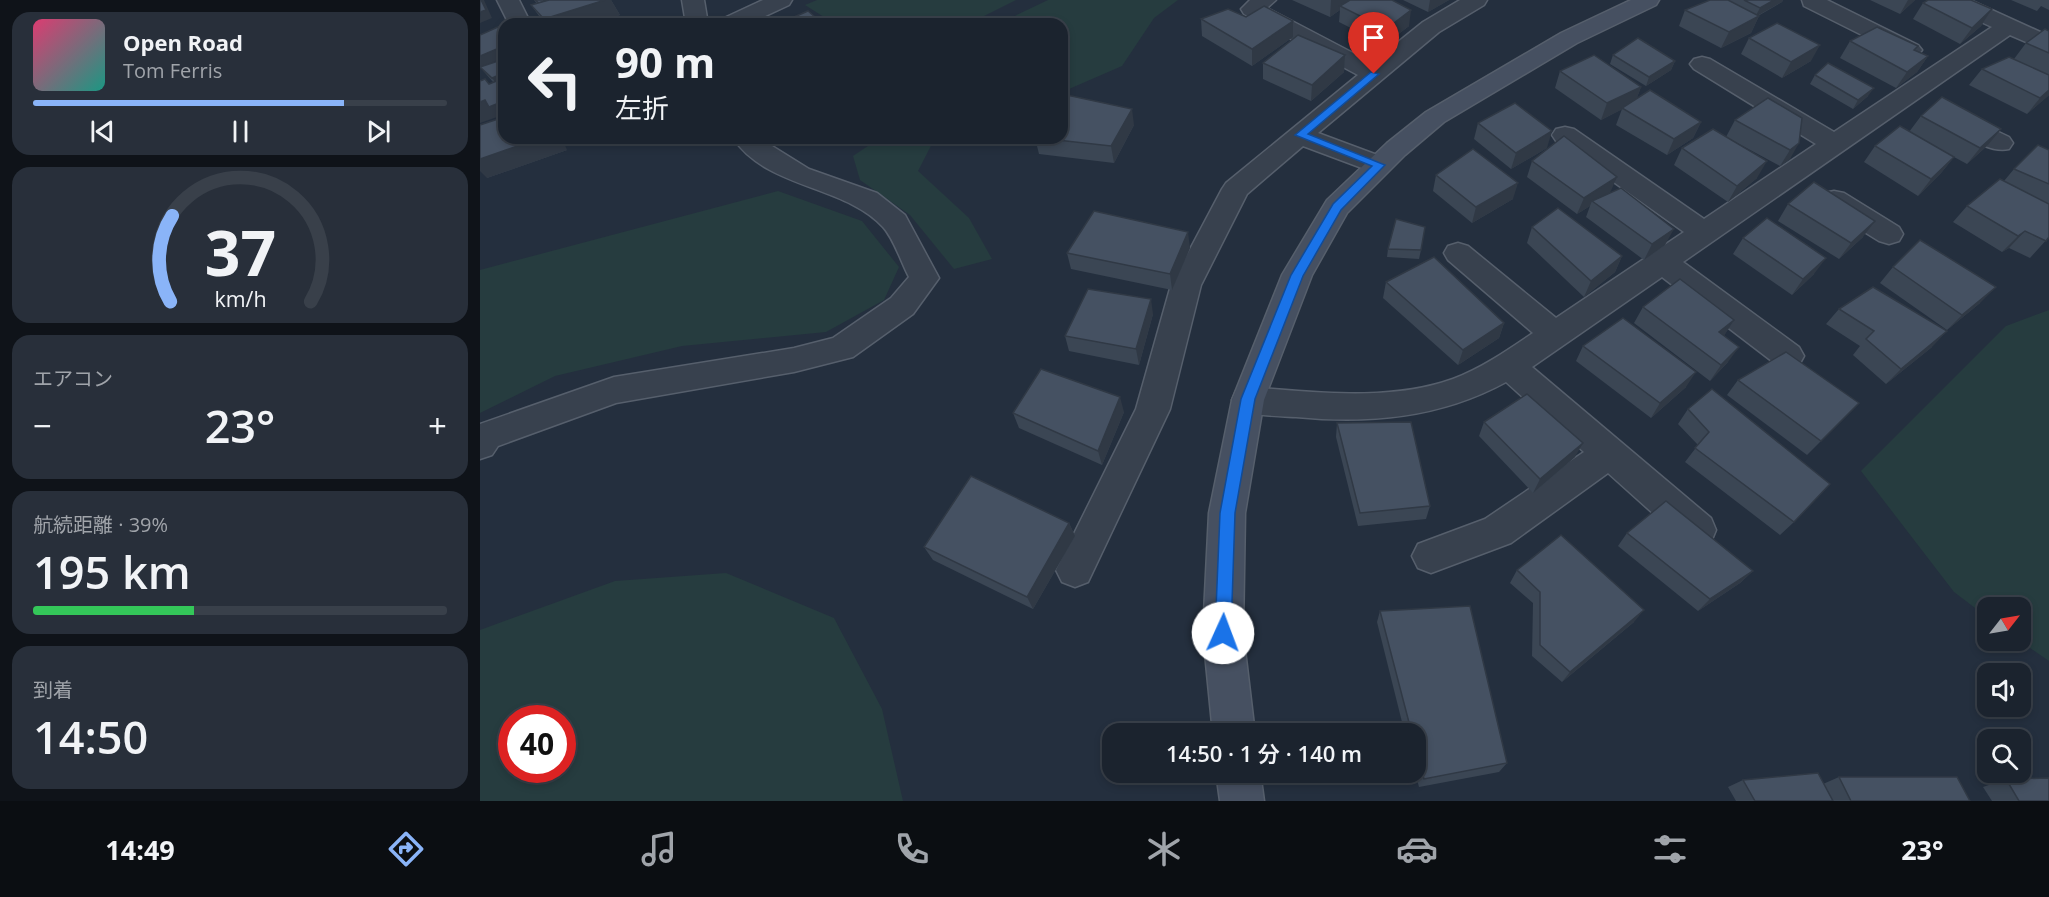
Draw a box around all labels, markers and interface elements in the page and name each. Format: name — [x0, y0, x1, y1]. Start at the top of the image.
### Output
pin — [1348, 12, 1399, 74]
icon: arrive — [1357, 21, 1390, 54]
text: Open Road — [123, 27, 243, 57]
text: 90 m — [615, 33, 715, 90]
icon: left — [516, 42, 594, 120]
text: Tom Ferris — [123, 57, 222, 84]
text: 左折 — [615, 89, 669, 126]
icon: previous — [86, 115, 119, 148]
icon: pause — [224, 115, 257, 148]
icon: next — [362, 115, 395, 148]
text: 37 — [204, 209, 276, 294]
text: km/h — [214, 285, 266, 314]
text: エアコン — [33, 365, 113, 392]
text: 23° — [205, 395, 275, 456]
text: − — [33, 403, 52, 448]
text: + — [428, 403, 447, 448]
text: 航続距離 · 39% — [33, 511, 168, 538]
text: 195 km — [33, 541, 191, 602]
north arrow — [1977, 597, 2031, 651]
map controls — [1977, 597, 2031, 783]
position arrow — [1191, 601, 1255, 665]
button: sound — [1977, 663, 2031, 717]
text: 到着 — [33, 676, 73, 703]
speed limit sign: 40 — [498, 705, 576, 783]
text: 14:50 — [33, 706, 148, 767]
button: search — [1977, 729, 2031, 783]
text: 14:50 · 1 分 · 140 m — [1166, 738, 1362, 768]
icon: directions — [385, 828, 427, 870]
icon: music — [638, 828, 680, 870]
icon: phone — [891, 828, 933, 870]
icon: climate — [1143, 828, 1185, 870]
icon: car — [1396, 828, 1438, 870]
icon: filters — [1649, 828, 1691, 870]
text: 14:49 — [105, 831, 175, 868]
text: 23° — [1901, 831, 1944, 868]

